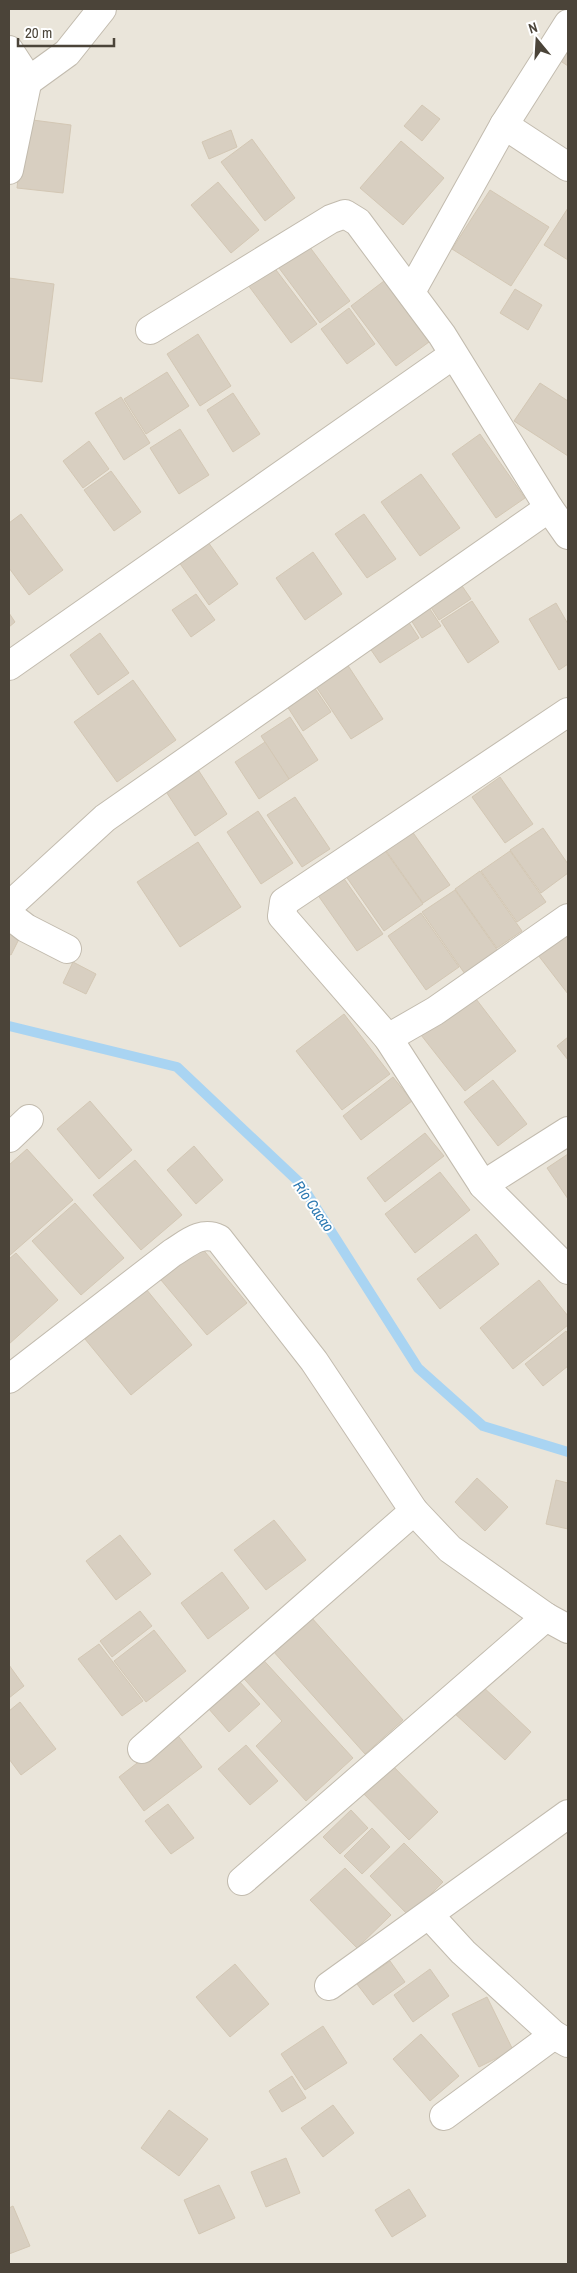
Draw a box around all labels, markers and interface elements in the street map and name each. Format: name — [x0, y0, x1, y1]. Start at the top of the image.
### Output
scale bar — [18, 15, 114, 47]
north arrow — [512, 15, 562, 65]
text: N — [526, 18, 540, 37]
text: 20 m — [25, 22, 52, 43]
water label: Río Cacao — [289, 1176, 339, 1236]

